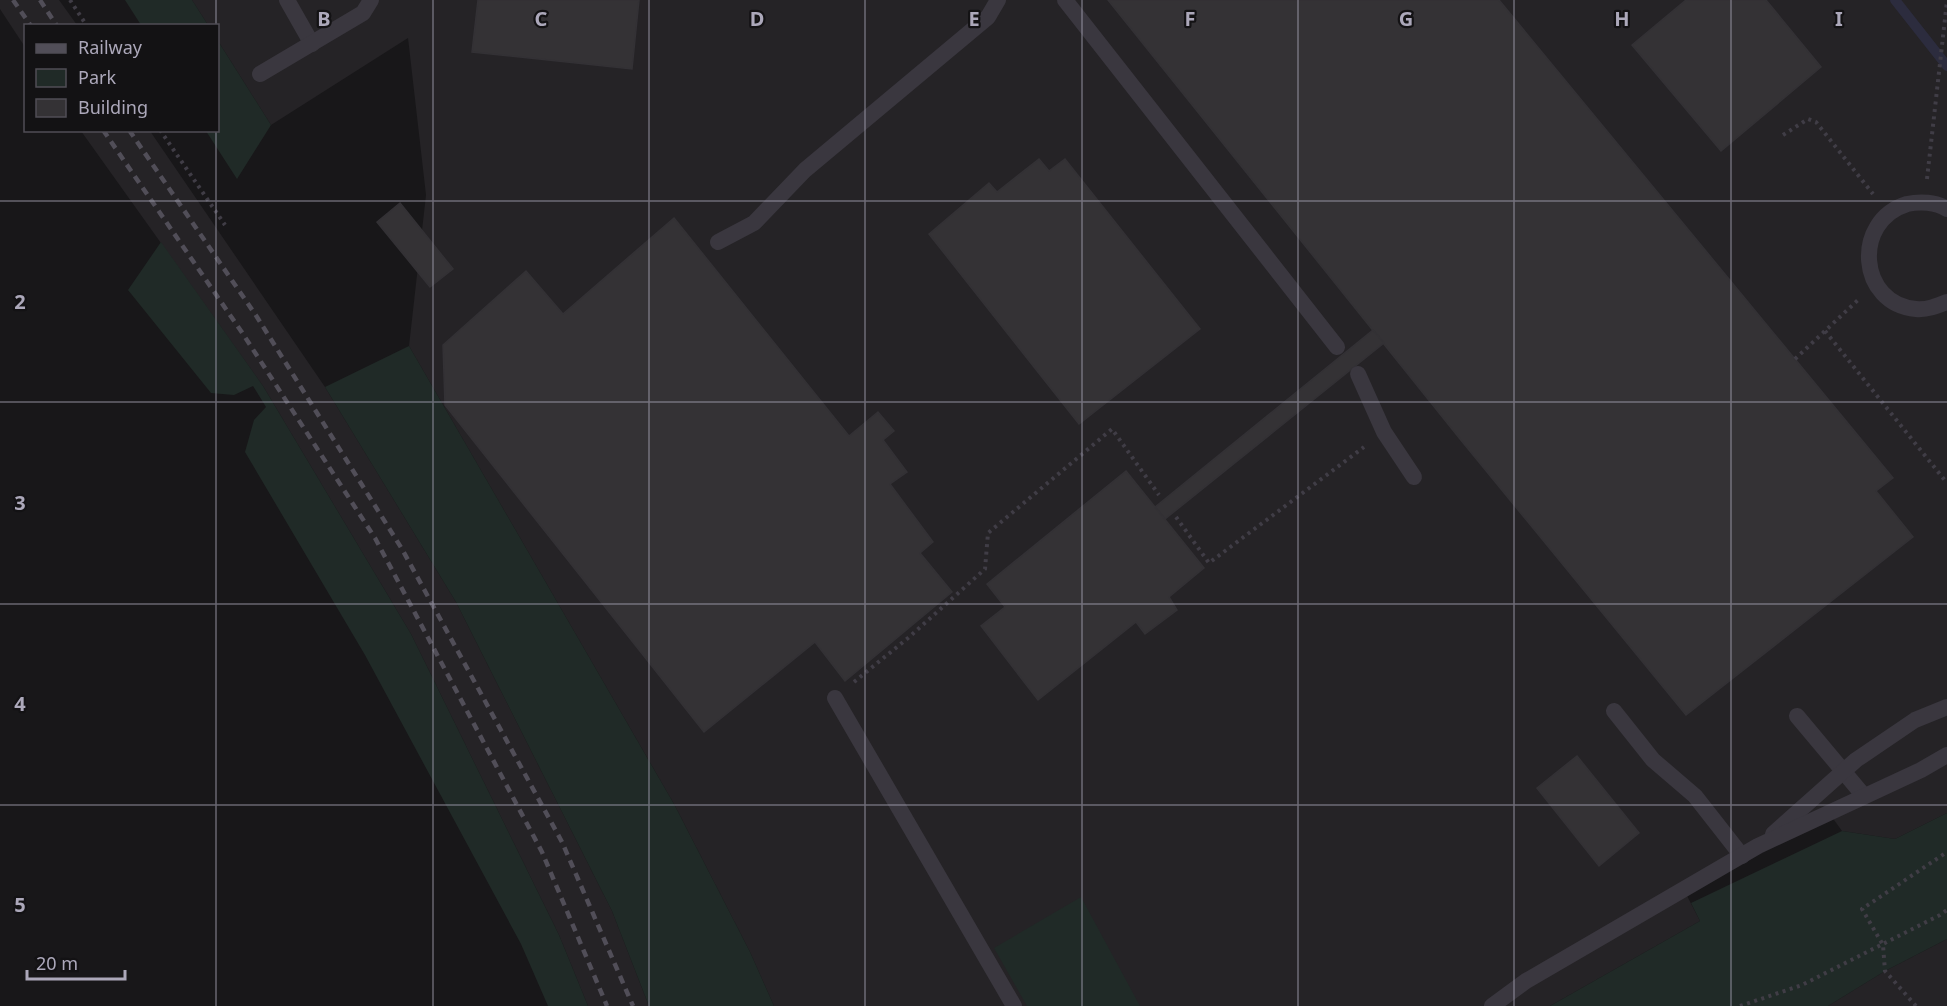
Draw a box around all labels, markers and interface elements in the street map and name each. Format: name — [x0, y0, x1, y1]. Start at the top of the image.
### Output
text: B — [317, 5, 331, 32]
text: C — [535, 5, 548, 32]
text: D — [750, 5, 764, 32]
text: E — [968, 5, 980, 32]
text: F — [1185, 5, 1195, 32]
text: G — [1399, 5, 1413, 32]
text: H — [1614, 5, 1630, 32]
text: I — [1835, 5, 1843, 32]
legend — [24, 24, 219, 132]
text: Railway — [78, 35, 143, 59]
text: Park — [78, 65, 116, 89]
text: Building — [78, 95, 148, 119]
text: 2 — [14, 288, 26, 315]
text: 3 — [14, 489, 26, 516]
text: 4 — [14, 690, 26, 717]
text: 5 — [14, 891, 26, 918]
scale bar — [27, 943, 124, 981]
text: 20 m — [36, 951, 78, 975]

